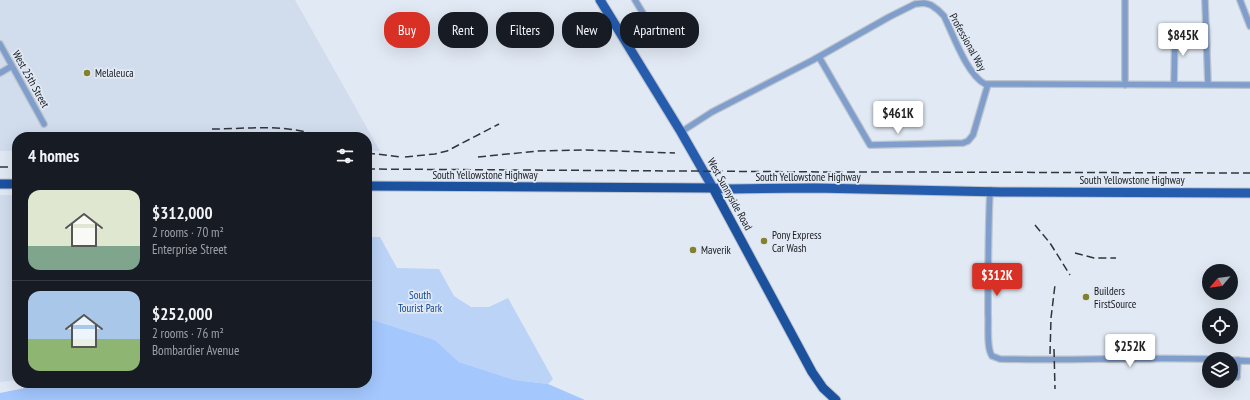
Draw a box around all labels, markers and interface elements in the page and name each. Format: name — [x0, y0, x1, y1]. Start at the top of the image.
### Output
street label: Professional Way — [946, 11, 990, 74]
chip: Buy — [384, 12, 430, 48]
chip: Rent — [438, 12, 488, 48]
chip: Filters — [496, 12, 554, 48]
chip: New — [562, 12, 612, 48]
chip: Apartment — [620, 12, 699, 48]
pin: $845K — [1155, 23, 1211, 57]
text: $845K — [1167, 27, 1199, 44]
street label: West 25th Street — [9, 48, 53, 110]
place label: Melaleuca — [95, 66, 134, 80]
marker: Melaleuca — [82, 68, 92, 78]
pin: $461K — [870, 101, 926, 135]
text: $461K — [882, 105, 914, 122]
text: 4 homes — [28, 145, 79, 167]
icon: filters — [334, 145, 356, 167]
street label: West Sunnyside Road — [704, 155, 756, 233]
street label: South Yellowstone Highway — [432, 168, 538, 182]
street label: South Yellowstone Highway — [755, 170, 861, 184]
street label: South Yellowstone Highway — [1079, 173, 1185, 187]
text: $312,000 — [152, 202, 213, 224]
icon: home — [60, 206, 108, 254]
text: 2 rooms · 70 m² — [152, 224, 224, 241]
place label: Pony Express Car Wash — [772, 228, 822, 255]
marker: Pony Express Car Wash — [759, 236, 769, 246]
text: Enterprise Street — [152, 241, 227, 258]
place label: Maverik — [701, 243, 732, 257]
marker: Maverik — [688, 245, 698, 255]
pin: $312K — [969, 263, 1025, 297]
north arrow — [1202, 264, 1238, 300]
map controls — [1202, 264, 1238, 388]
text: $312K — [981, 267, 1013, 284]
place label: Builders FirstSource — [1094, 284, 1137, 311]
park label: South Tourist Park — [398, 288, 443, 315]
marker: Builders FirstSource — [1081, 292, 1091, 302]
text: $252,000 — [152, 303, 213, 325]
icon: home — [60, 307, 108, 355]
button: locate — [1202, 308, 1238, 344]
text: 2 rooms · 76 m² — [152, 325, 224, 342]
pin: $252K — [1102, 334, 1158, 368]
text: $252K — [1114, 338, 1146, 355]
text: Bombardier Avenue — [152, 342, 239, 359]
button: layers — [1202, 352, 1238, 388]

